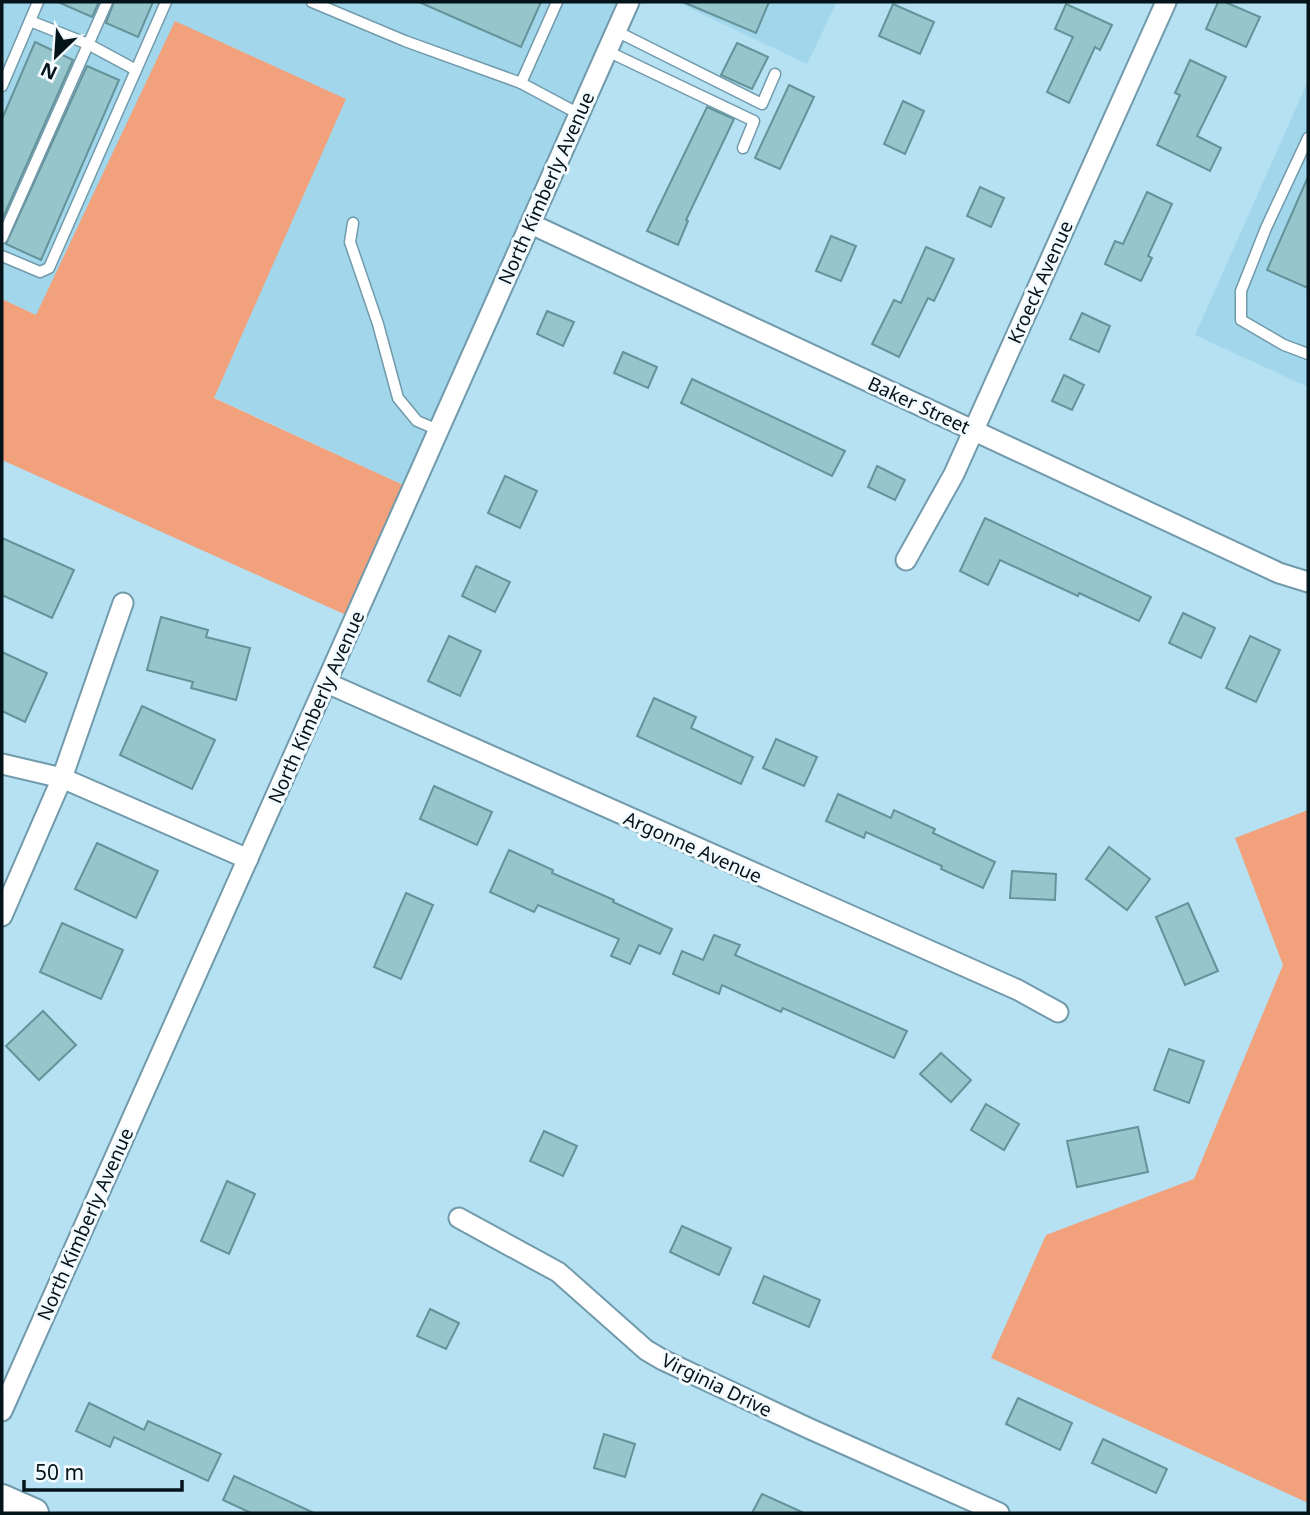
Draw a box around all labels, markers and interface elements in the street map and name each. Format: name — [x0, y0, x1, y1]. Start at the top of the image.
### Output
north arrow — [21, 21, 91, 91]
text: N — [36, 56, 61, 86]
street label: North Kimberly Avenue — [492, 88, 600, 288]
street label: Kroeck Avenue — [1001, 216, 1079, 348]
street label: Baker Street — [864, 370, 974, 440]
street label: North Kimberly Avenue — [262, 607, 370, 807]
street label: Argonne Avenue — [620, 805, 766, 889]
street label: North Kimberly Avenue — [31, 1124, 139, 1324]
street label: Virginia Drive — [657, 1347, 777, 1423]
scale bar — [24, 1448, 182, 1492]
text: 50 m — [35, 1458, 84, 1486]

